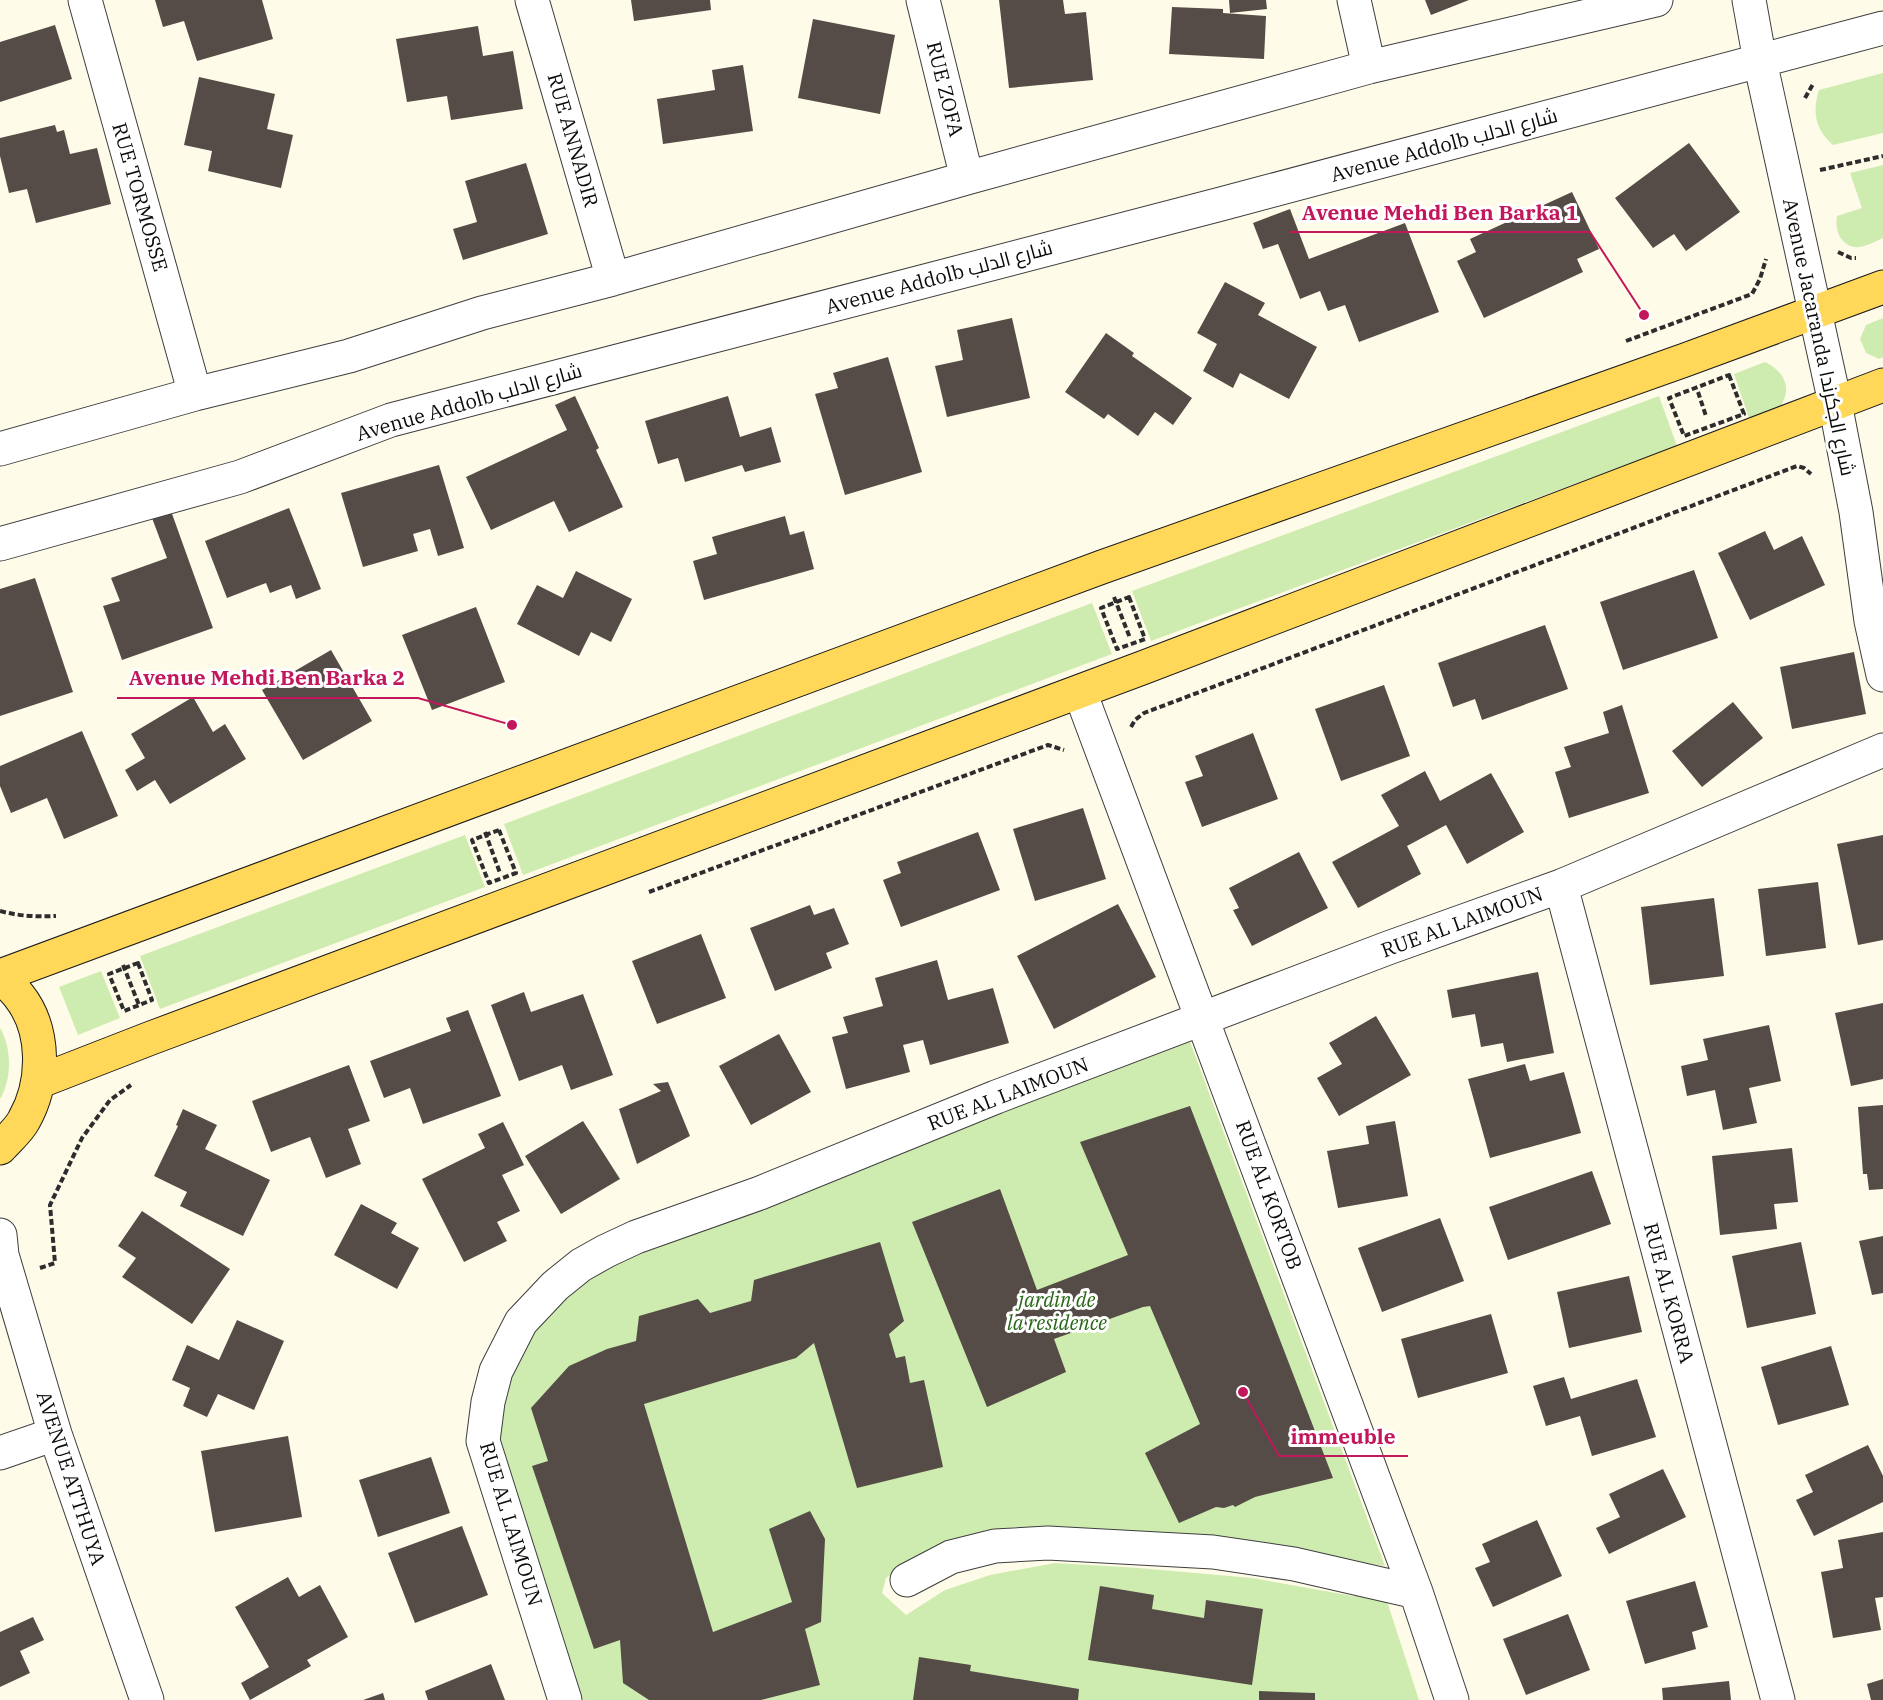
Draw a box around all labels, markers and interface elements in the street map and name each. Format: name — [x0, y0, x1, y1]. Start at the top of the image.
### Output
street label: RUE ZOFA — [921, 38, 970, 140]
street label: RUE ANNADIR — [541, 70, 606, 211]
street label: Avenue Addolb شارع الدلب — [1328, 101, 1560, 189]
street label: RUE TORMOSSE — [106, 119, 175, 275]
callout: Avenue Mehdi Ben Barka 1 — [1289, 193, 1590, 232]
street label: Avenue Jacaranda شارع الجكرندا — [1776, 196, 1862, 478]
text: Avenue Mehdi Ben Barka 1 — [1302, 198, 1578, 226]
street label: Avenue Addolb شارع الدلب — [823, 233, 1055, 321]
street label: Avenue Addolb شارع الدلب — [353, 356, 585, 448]
callout: Avenue Mehdi Ben Barka 2 — [117, 659, 418, 698]
text: Avenue Mehdi Ben Barka 2 — [129, 663, 405, 691]
street label: RUE AL LAIMOUN — [1377, 880, 1546, 963]
street label: RUE AL LAIMOUN — [923, 1050, 1092, 1137]
street label: RUE AL KORTOB — [1230, 1116, 1309, 1273]
street label: RUE AL KORRA — [1638, 1220, 1701, 1366]
park label: jardin de la residence — [1007, 1286, 1107, 1336]
street label: AVENUE ATTHUYA — [31, 1387, 112, 1569]
callout: immeuble — [1279, 1417, 1408, 1456]
text: immeuble — [1290, 1422, 1396, 1450]
street label: RUE AL LAIMOUN — [474, 1438, 549, 1609]

